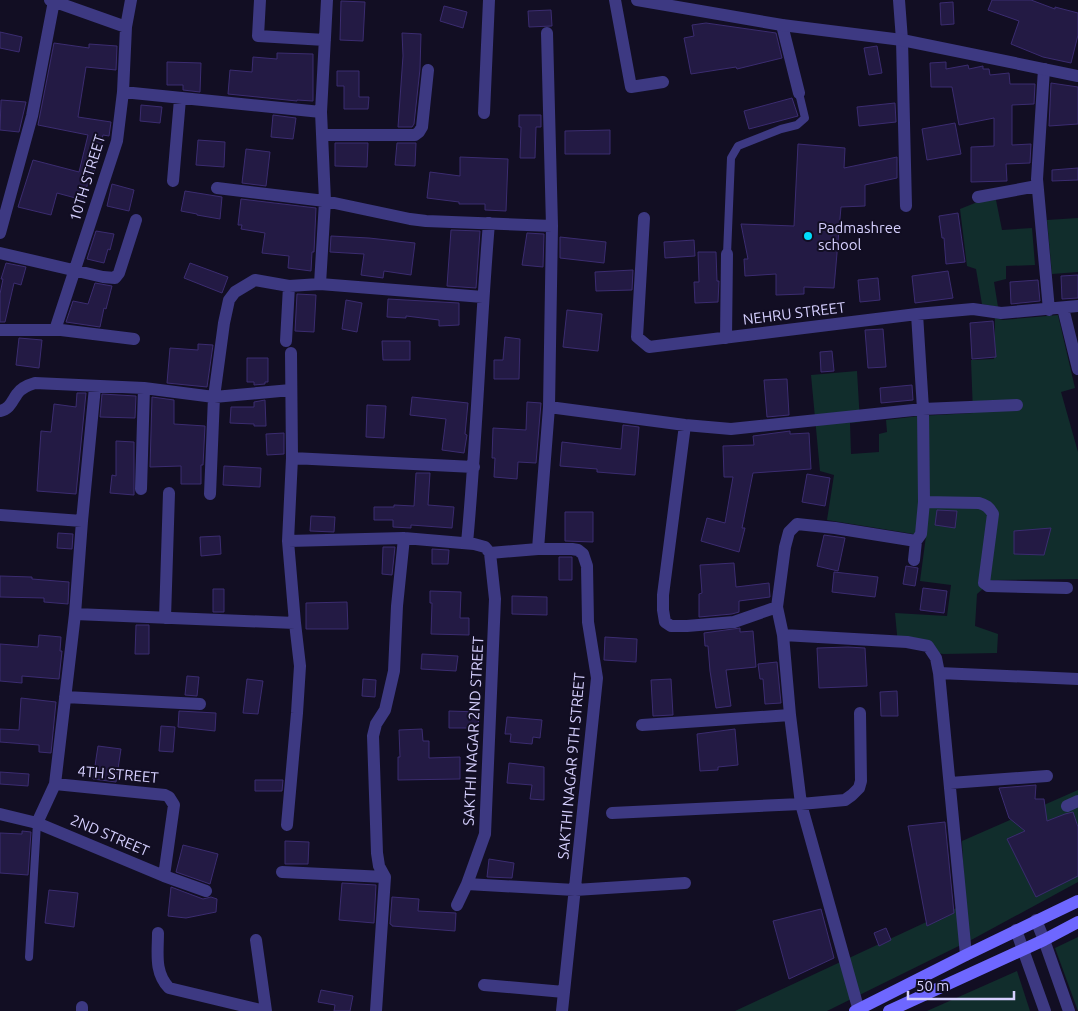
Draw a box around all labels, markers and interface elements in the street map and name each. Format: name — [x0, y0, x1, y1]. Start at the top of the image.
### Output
street label: 10TH STREET — [66, 132, 108, 223]
place label: Padmashree school — [818, 219, 901, 253]
marker: Padmashree school — [802, 230, 814, 242]
street label: NEHRU STREET — [742, 298, 847, 328]
street label: SAKTHI NAGAR 2ND STREET — [460, 635, 486, 826]
street label: SAKTHI NAGAR 9TH STREET — [554, 671, 588, 860]
street label: 4TH STREET — [77, 762, 160, 786]
street label: 2ND STREET — [68, 811, 153, 859]
scale bar — [908, 968, 1014, 1000]
text: 50 m — [916, 977, 949, 994]

